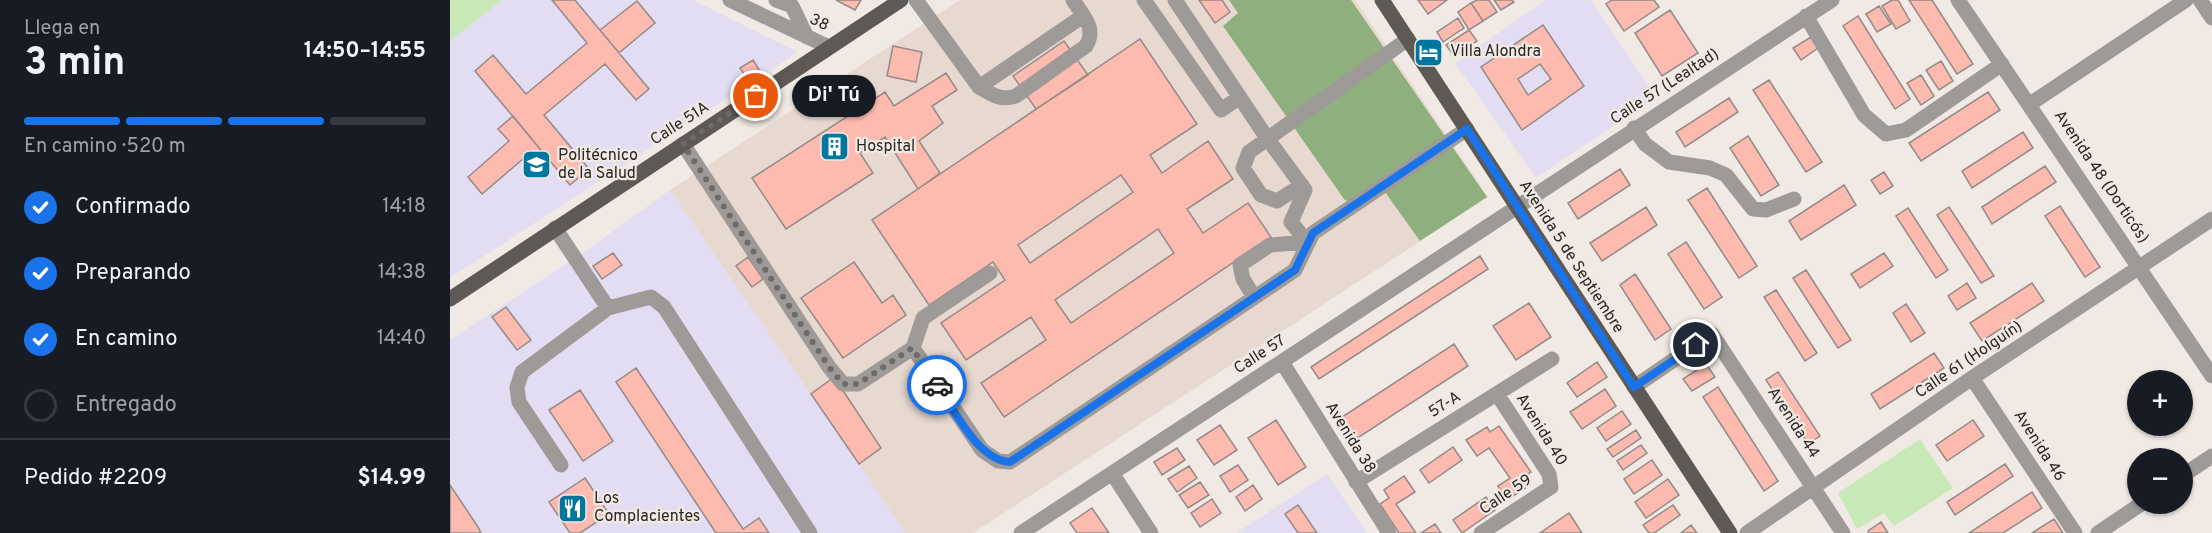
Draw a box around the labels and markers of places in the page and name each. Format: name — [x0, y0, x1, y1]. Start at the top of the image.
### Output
hotel icon: Villa Alondra — [1413, 36, 1445, 68]
place label: Villa Alondra — [1450, 42, 1541, 62]
pin — [730, 70, 781, 121]
callout: Di' Tú — [792, 75, 876, 117]
building icon: Hospital — [819, 131, 851, 163]
place label: Hospital — [856, 137, 915, 157]
place label: Politécnico de la Salud — [558, 146, 638, 184]
school or university icon: Politécnico de la Salud — [521, 149, 553, 181]
pin — [1670, 319, 1721, 370]
place label: Los Complacientes — [594, 489, 700, 527]
restaurant icon: Los Complacientes — [557, 492, 589, 524]

